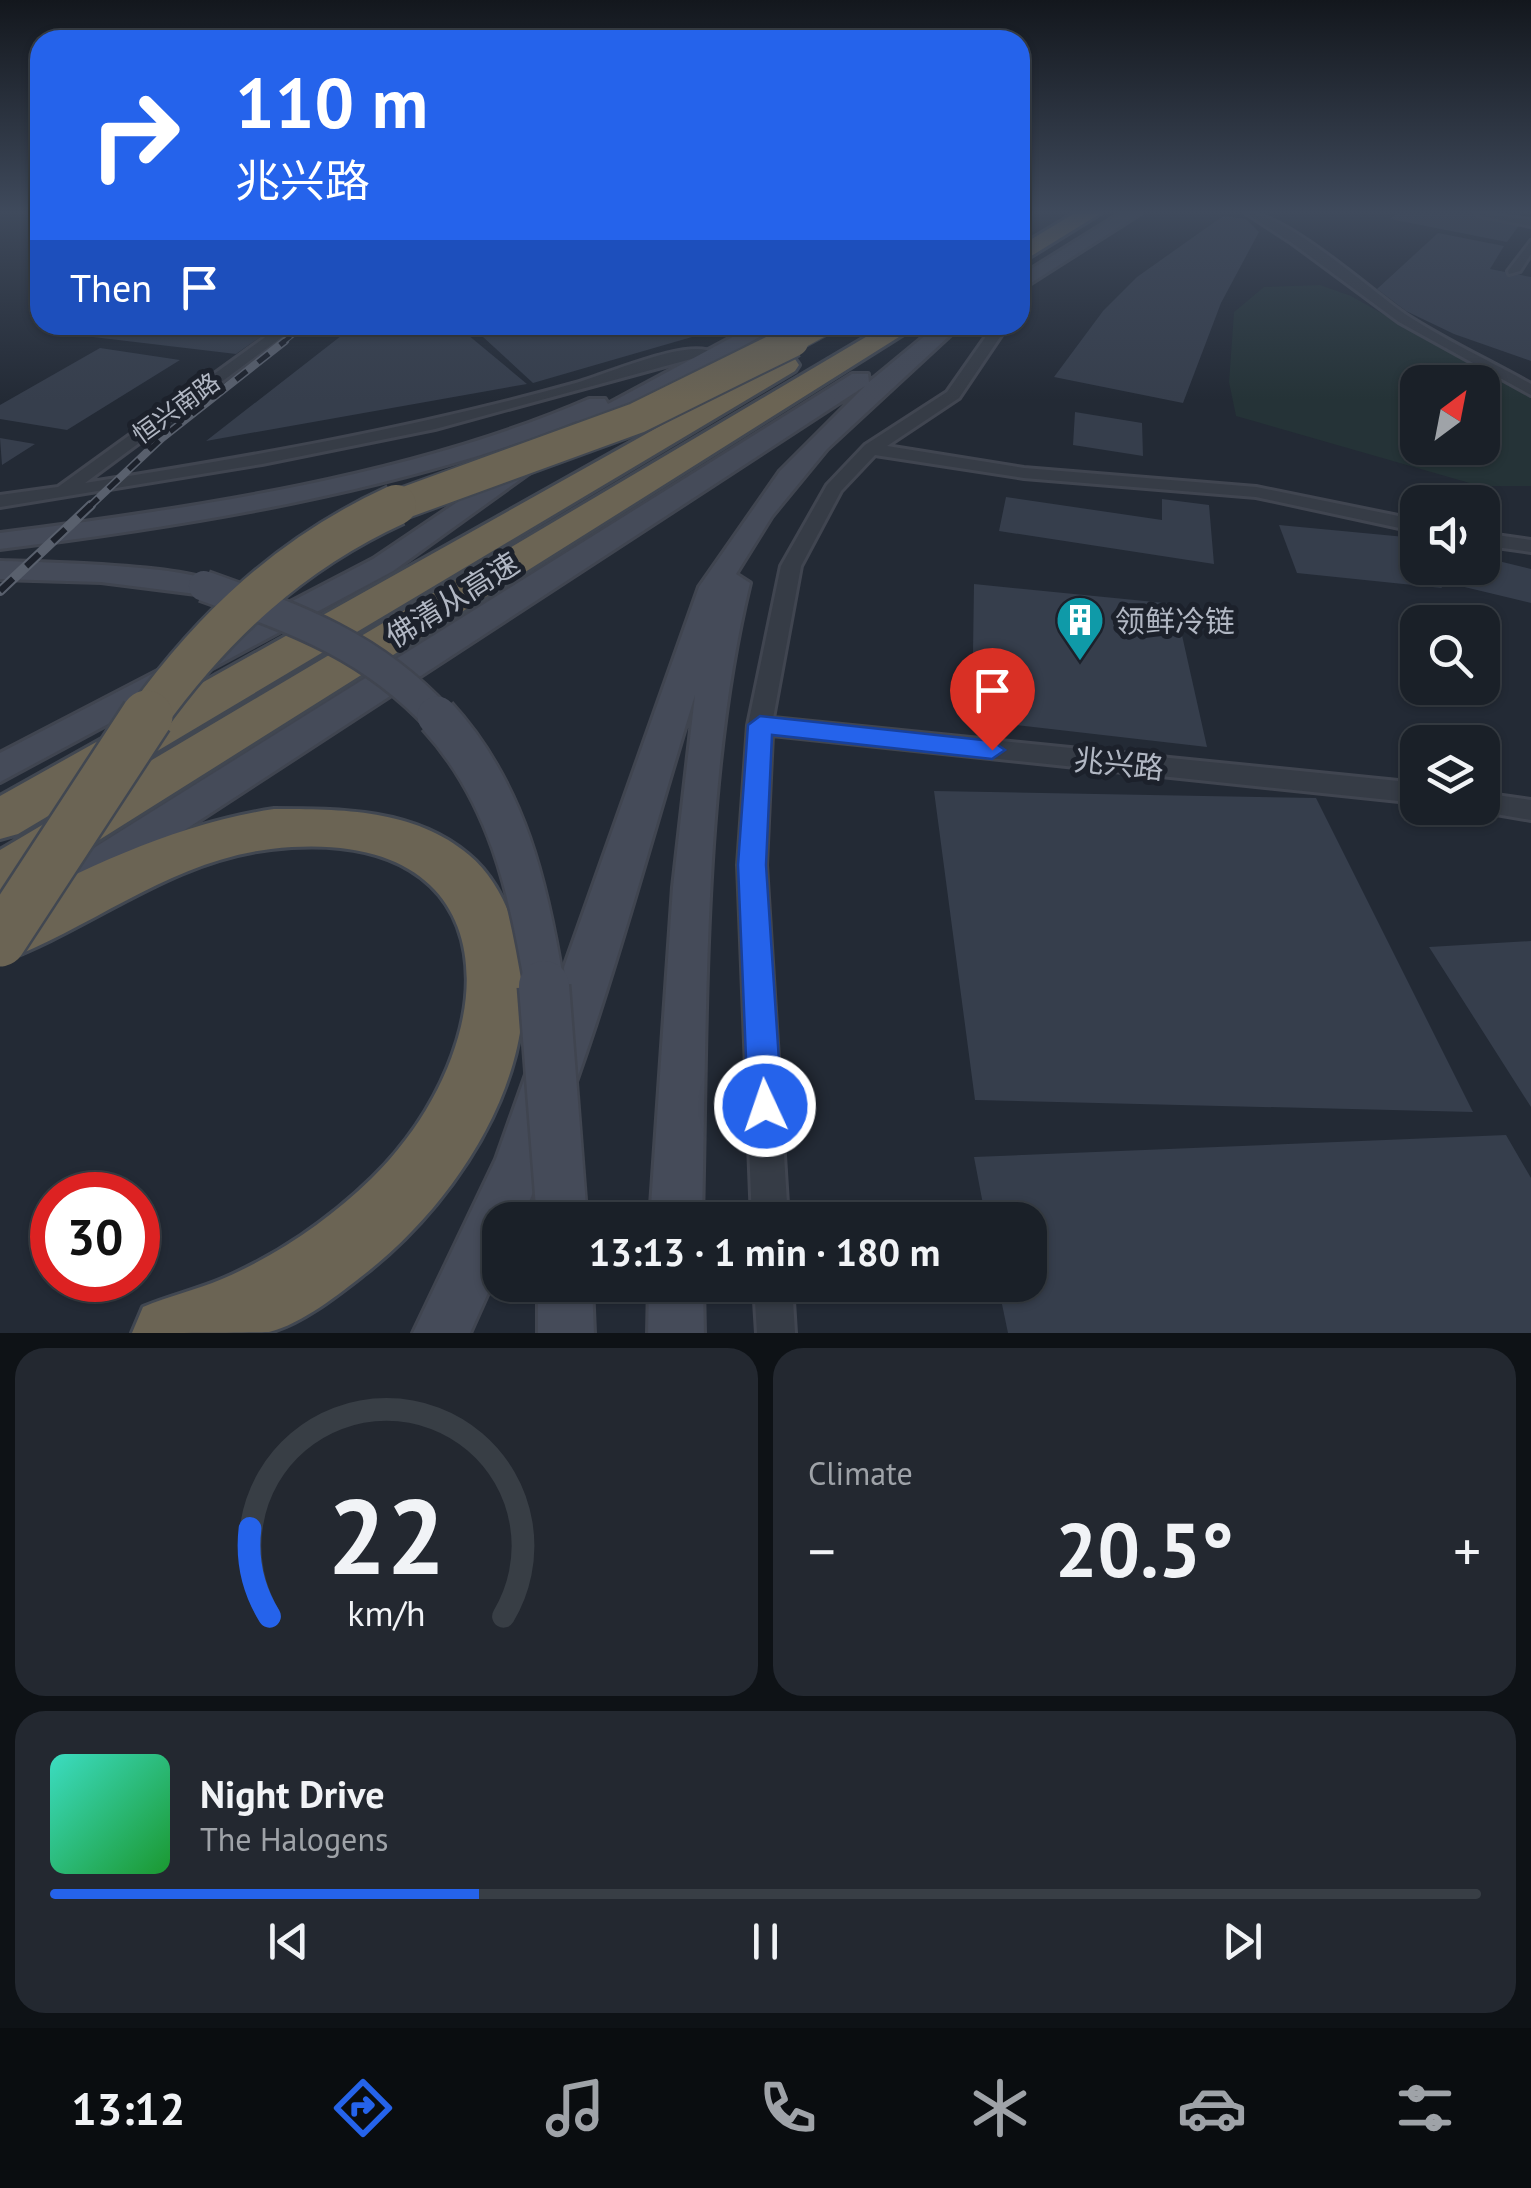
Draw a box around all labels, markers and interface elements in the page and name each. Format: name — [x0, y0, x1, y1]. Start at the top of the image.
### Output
text: 110 m — [235, 57, 428, 147]
icon: right — [70, 70, 200, 200]
text: 兆兴路 — [235, 151, 370, 209]
icon: arrive — [172, 260, 227, 315]
text: Then — [70, 263, 152, 312]
north arrow — [1400, 365, 1500, 465]
map controls — [1400, 365, 1500, 825]
street label: 恒兴南路 — [126, 366, 226, 450]
button: sound — [1400, 485, 1500, 585]
street label: 佛清从高速 — [378, 543, 526, 655]
building icon: 领鲜冷链 — [1054, 594, 1106, 662]
place label: 领鲜冷链 — [1115, 601, 1235, 640]
button: search — [1400, 605, 1500, 705]
pin — [950, 648, 1035, 751]
icon: arrive — [965, 663, 1020, 718]
button: layers — [1400, 725, 1500, 825]
street label: 兆兴路 — [1072, 739, 1166, 787]
position arrow — [713, 1054, 817, 1158]
speed limit sign: 30 — [30, 1172, 160, 1302]
text: 13:13 · 1 min · 180 m — [589, 1227, 940, 1276]
text: Climate — [808, 1452, 913, 1494]
text: 22 — [328, 1468, 445, 1603]
text: 20.5° — [1055, 1501, 1234, 1598]
text: − — [808, 1515, 836, 1586]
text: + — [1453, 1515, 1481, 1586]
text: km/h — [347, 1590, 426, 1636]
text: Night Drive — [200, 1769, 384, 1818]
text: The Halogens — [200, 1818, 388, 1860]
icon: previous — [261, 1914, 316, 1969]
icon: pause — [738, 1914, 793, 1969]
icon: next — [1215, 1914, 1270, 1969]
icon: directions — [328, 2073, 398, 2143]
icon: music — [540, 2073, 610, 2143]
icon: phone — [753, 2073, 823, 2143]
icon: climate — [965, 2073, 1035, 2143]
icon: car — [1177, 2073, 1247, 2143]
icon: filters — [1390, 2073, 1460, 2143]
text: 13:12 — [71, 2079, 185, 2137]

